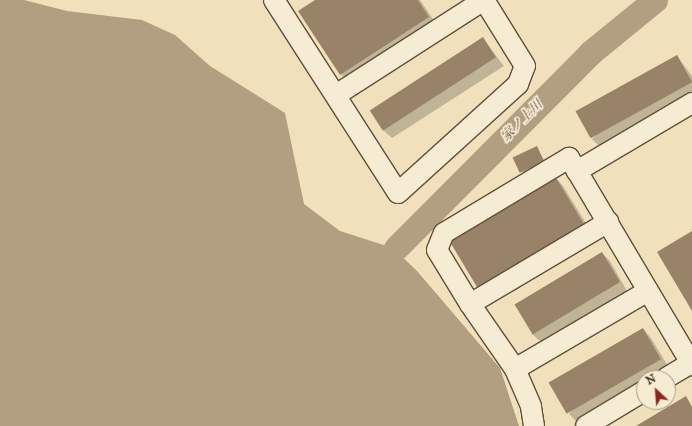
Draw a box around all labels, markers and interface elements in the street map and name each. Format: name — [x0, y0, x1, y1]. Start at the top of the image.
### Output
water label: 家ノ上川 — [498, 97, 546, 145]
north arrow — [636, 370, 676, 410]
text: N — [644, 372, 658, 388]

